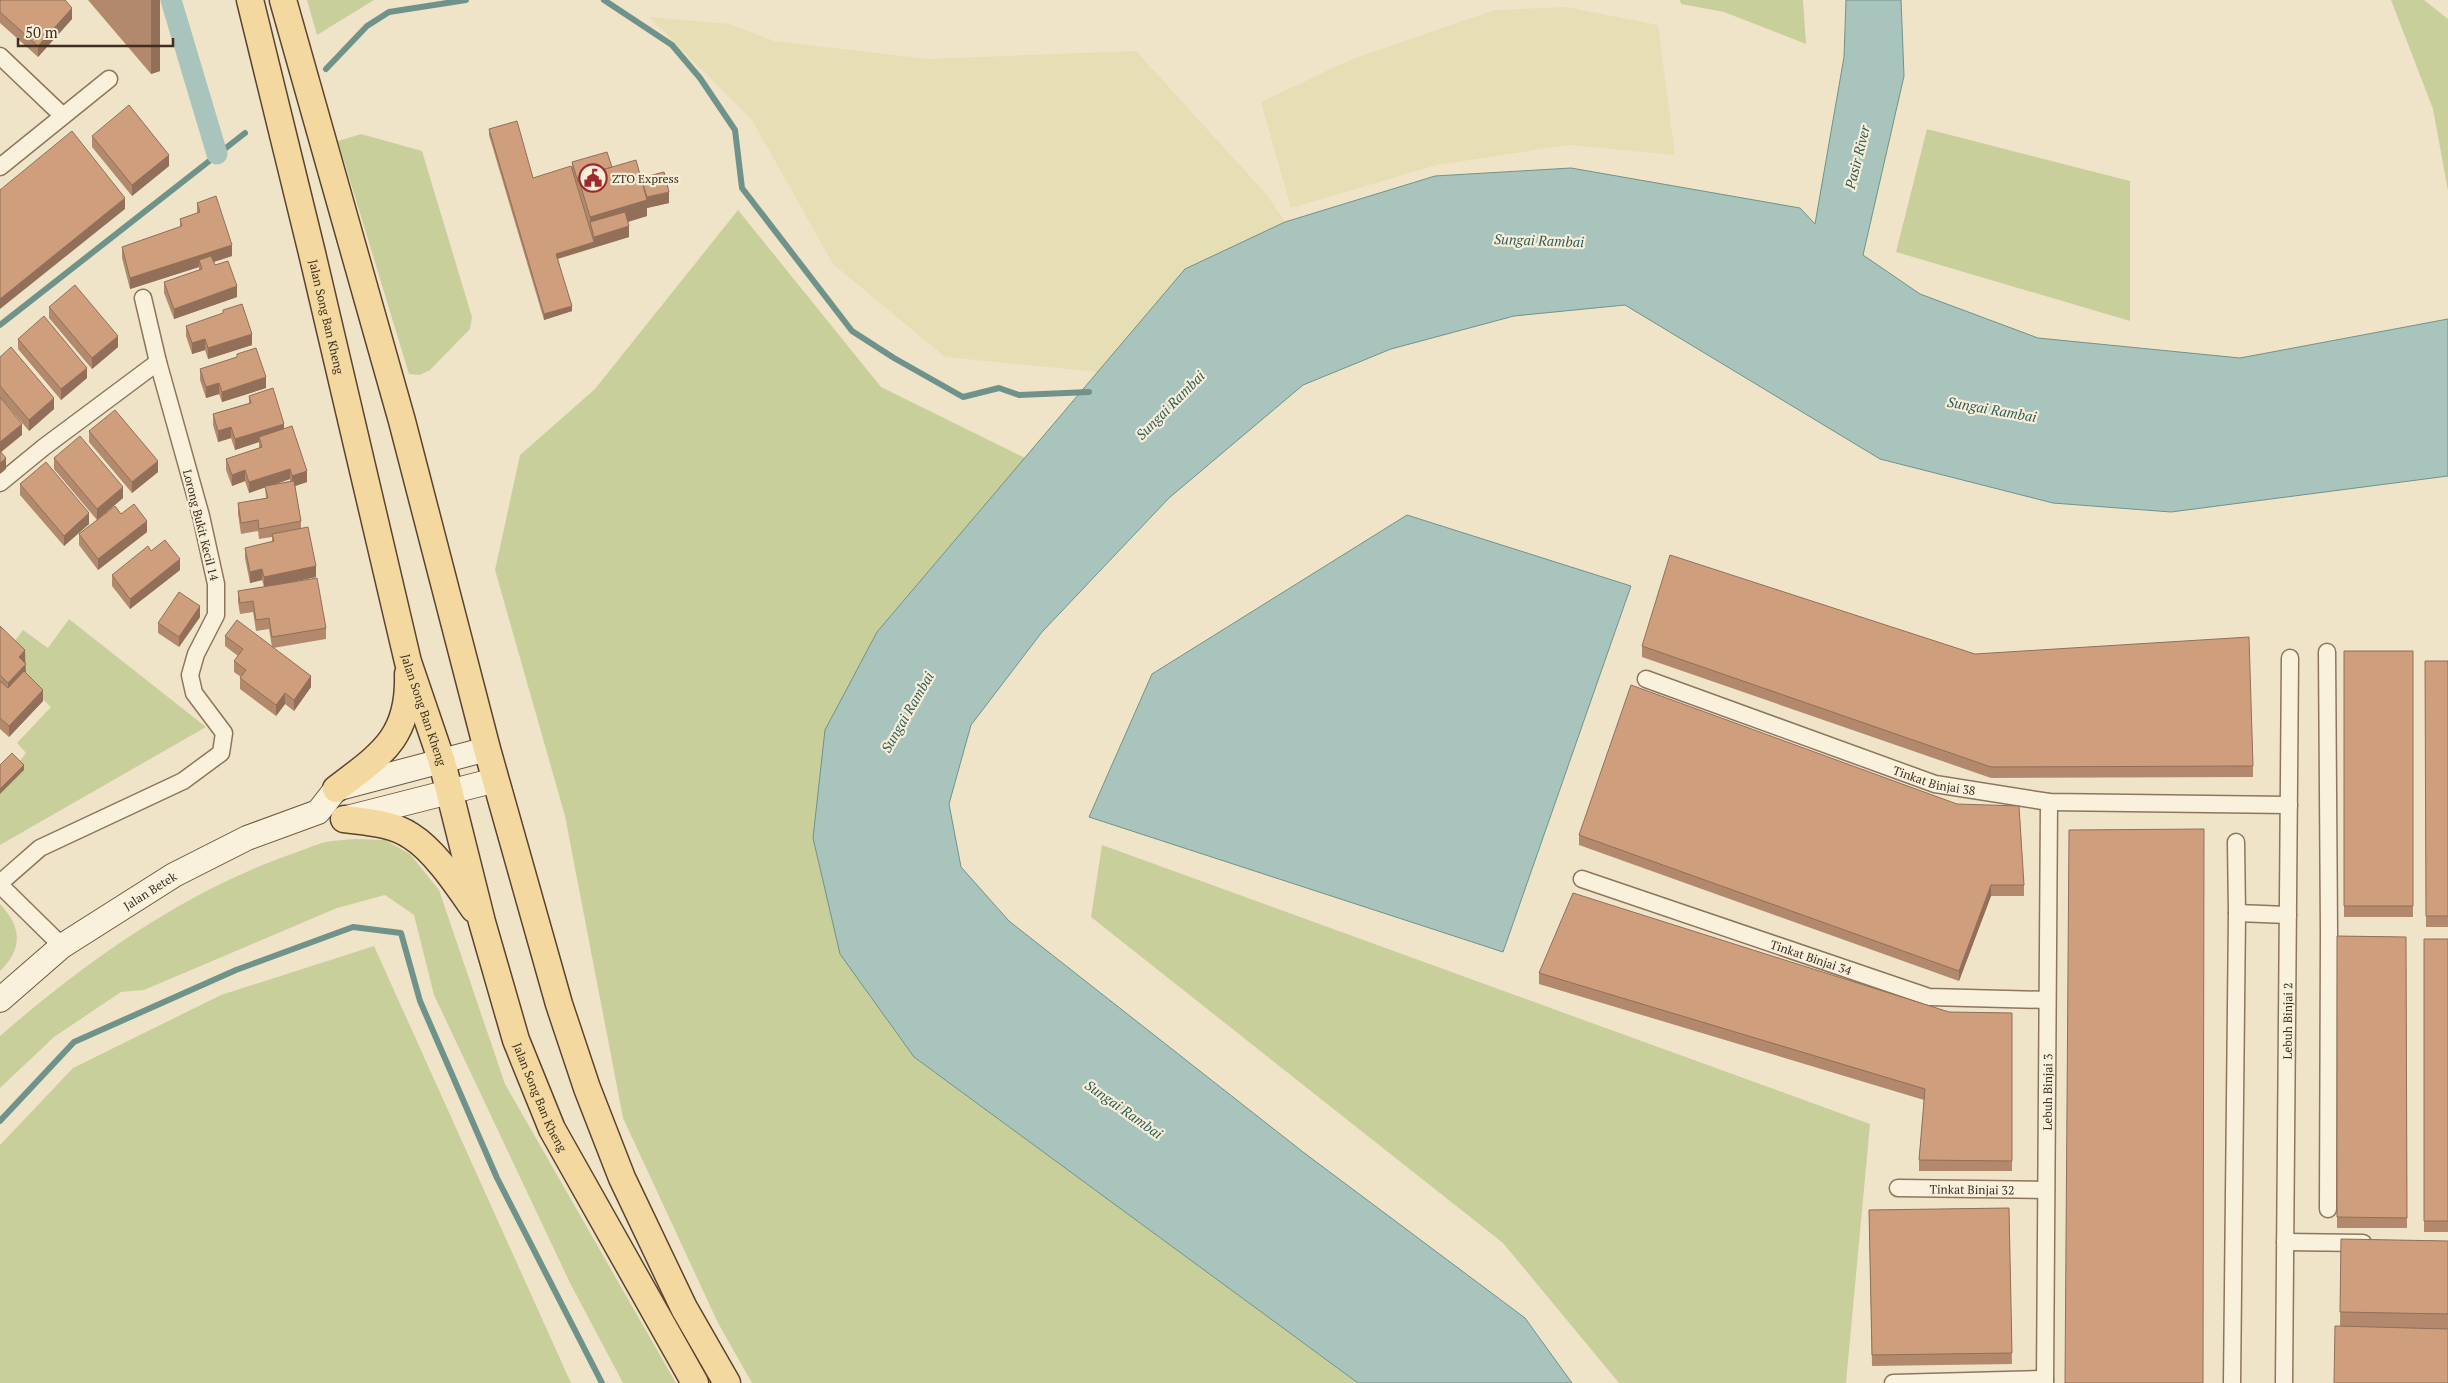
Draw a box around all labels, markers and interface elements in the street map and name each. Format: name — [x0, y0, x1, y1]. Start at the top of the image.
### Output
scale bar — [18, 15, 172, 47]
text: 50 m — [25, 22, 58, 42]
water label: Pasir River — [1840, 123, 1874, 192]
public building icon: ZTO Express — [578, 163, 608, 193]
place label: ZTO Express — [612, 171, 679, 186]
water label: Sungai Rambai — [1494, 229, 1585, 251]
street label: Jalan Song Ban Kheng — [306, 258, 348, 376]
water label: Sungai Rambai — [1131, 366, 1209, 444]
water label: Sungai Rambai — [1946, 392, 2038, 426]
street label: Lorong Bukit Kecil 14 — [180, 468, 222, 583]
street label: Jalan Song Ban Kheng — [399, 652, 450, 768]
water label: Sungai Rambai — [876, 668, 938, 756]
street label: Tinkat Binjai 38 — [1891, 762, 1977, 798]
street label: Jalan Betek — [120, 868, 180, 913]
street label: Tinkat Binjai 34 — [1769, 936, 1854, 978]
street label: Lebuh Binjai 2 — [2279, 983, 2295, 1059]
street label: Jalan Song Ban Kheng — [510, 1040, 571, 1155]
street label: Lebuh Binjai 3 — [2039, 1054, 2055, 1130]
water label: Sungai Rambai — [1082, 1075, 1167, 1143]
street label: Tinkat Binjai 32 — [1929, 1181, 2015, 1197]

